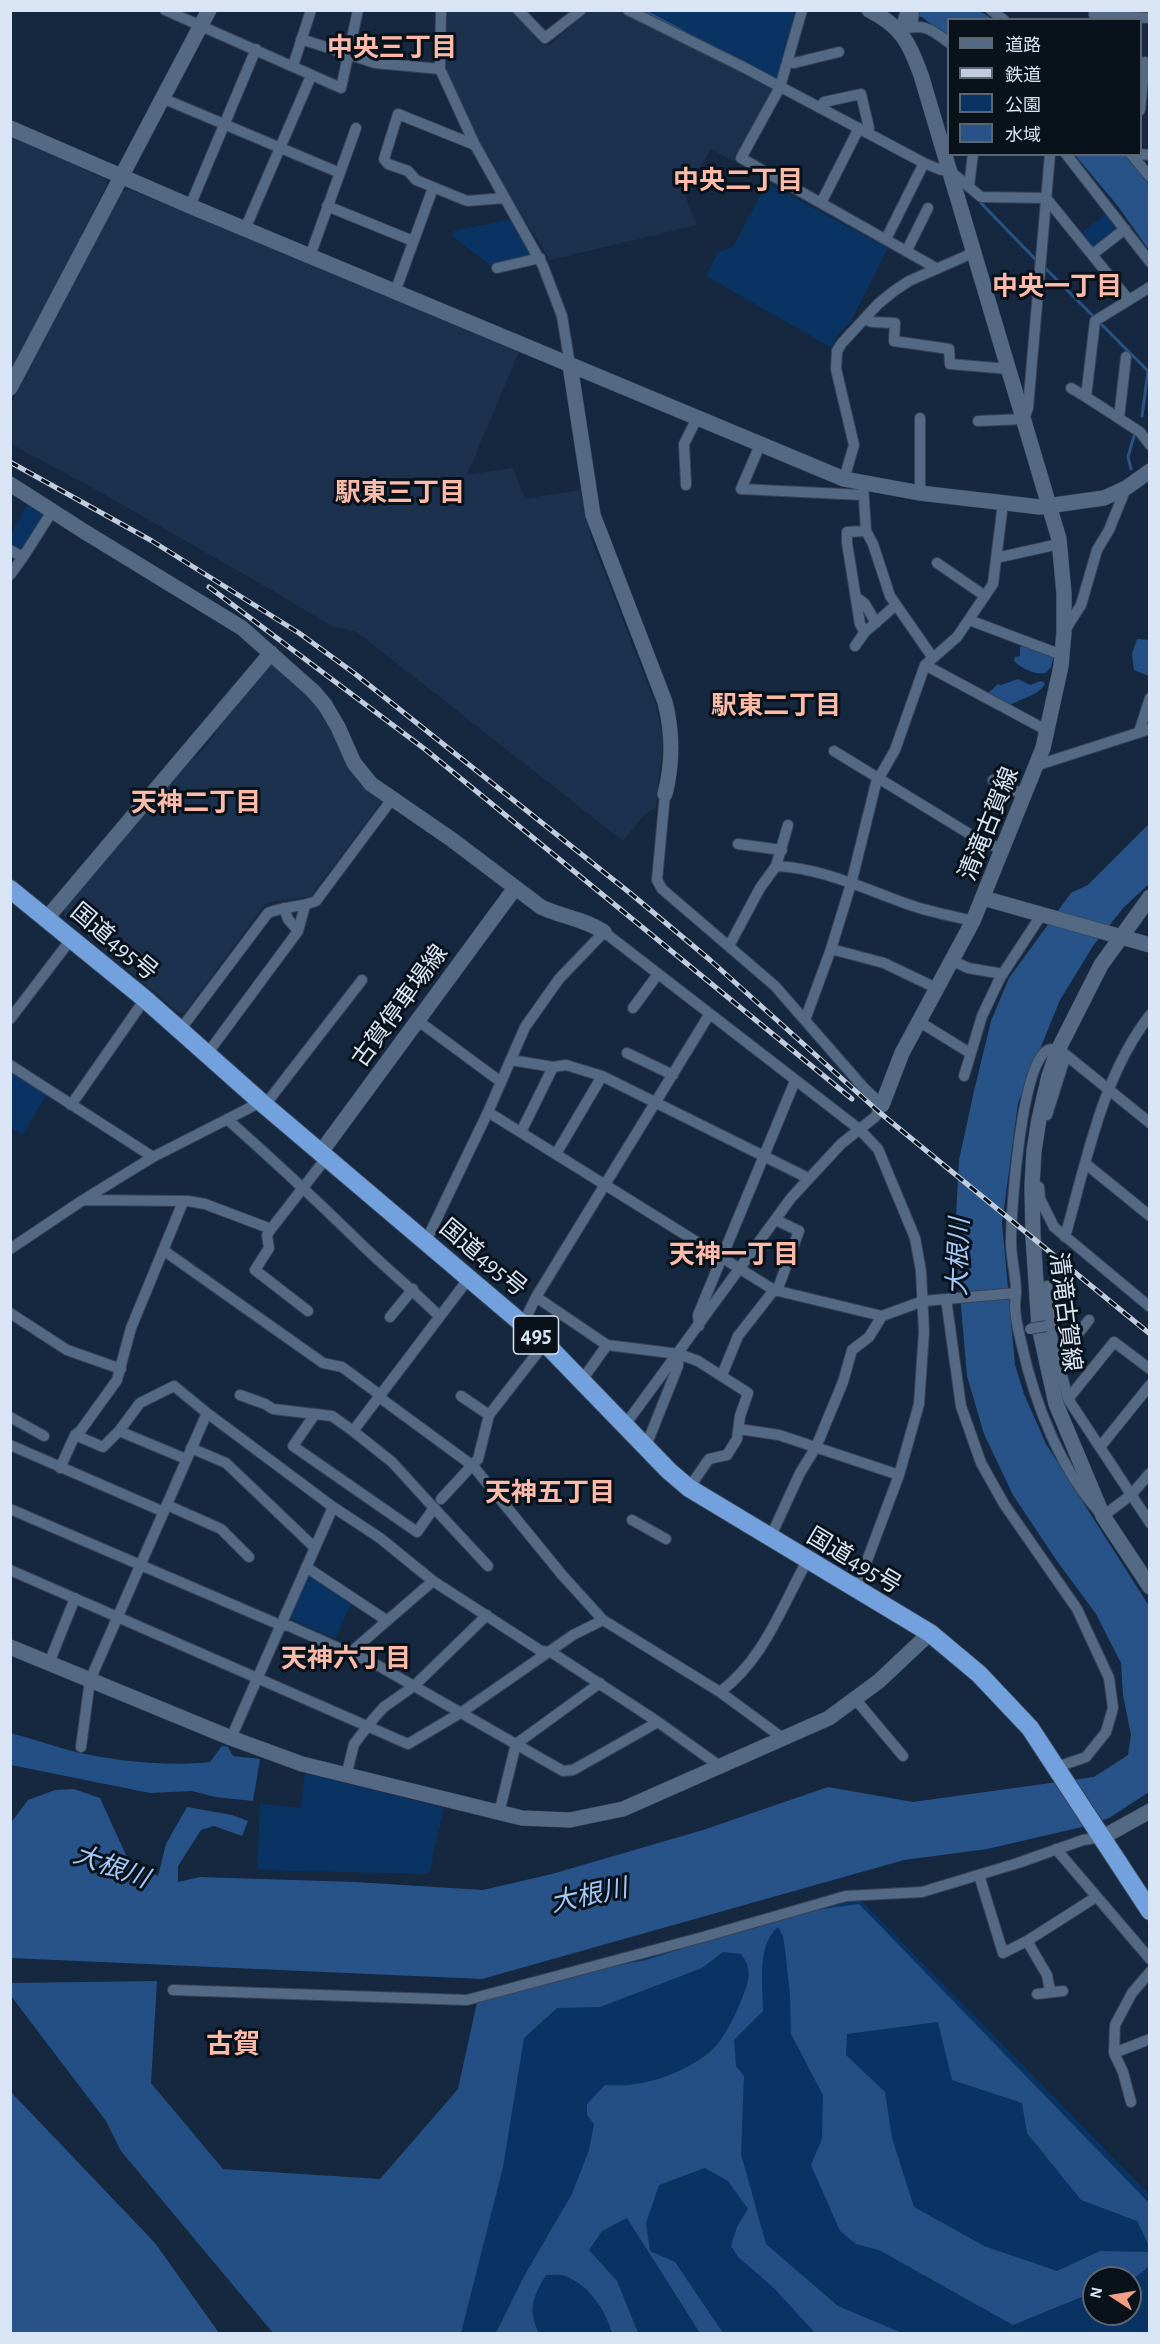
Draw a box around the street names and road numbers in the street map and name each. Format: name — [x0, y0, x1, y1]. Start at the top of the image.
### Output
street label: 清滝古賀線 — [953, 763, 1025, 885]
street label: 国道495号 — [65, 897, 163, 987]
street label: 古賀停車場線 — [346, 939, 454, 1073]
street label: 国道495号 — [434, 1213, 532, 1303]
street label: 清滝古賀線 — [1043, 1251, 1087, 1373]
road number: 495 — [514, 1316, 558, 1354]
street label: 国道495号 — [802, 1522, 906, 1600]

